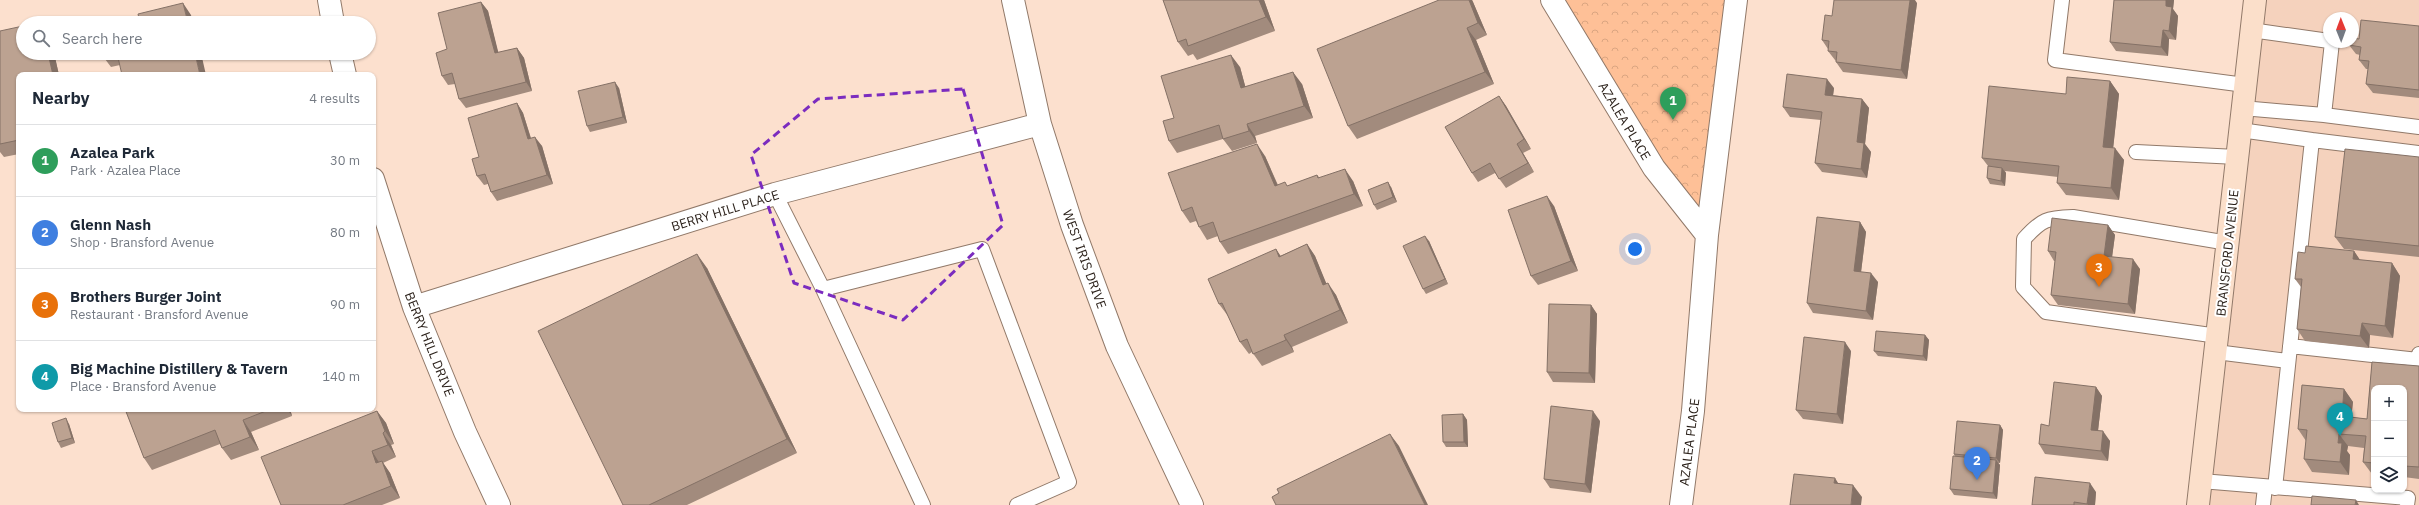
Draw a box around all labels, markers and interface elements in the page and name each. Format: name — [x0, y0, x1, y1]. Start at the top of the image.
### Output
north arrow — [2323, 12, 2359, 48]
search box — [16, 16, 376, 60]
icon: search — [30, 27, 52, 49]
text: Search here — [62, 29, 142, 48]
street label: AZALEA PLACE — [1595, 79, 1655, 163]
text: Nearby — [32, 87, 90, 109]
pin: 1 — [1660, 87, 1686, 120]
text: 4 results — [309, 90, 360, 107]
text: Azalea Park — [70, 143, 155, 162]
text: 1 — [41, 152, 49, 169]
text: 30 m — [330, 152, 360, 169]
text: Park · Azalea Place — [70, 162, 181, 179]
street label: BERRY HILL PLACE — [669, 186, 781, 235]
street label: BRANSFORD AVENUE — [2212, 189, 2243, 317]
street label: WEST IRIS DRIVE — [1059, 207, 1110, 311]
text: Glenn Nash — [70, 215, 151, 234]
text: 2 — [41, 224, 49, 241]
text: 80 m — [330, 224, 360, 241]
text: Shop · Bransford Avenue — [70, 234, 214, 251]
your location — [1625, 239, 1645, 259]
pin: 3 — [2086, 254, 2112, 287]
text: Brothers Burger Joint — [70, 287, 221, 306]
street label: BERRY HILL DRIVE — [401, 289, 458, 399]
text: 3 — [41, 296, 49, 313]
text: 90 m — [330, 296, 360, 313]
text: Restaurant · Bransford Avenue — [70, 306, 248, 323]
text: Big Machine Distillery & Tavern — [70, 359, 288, 378]
text: 4 — [41, 368, 49, 385]
text: 140 m — [322, 368, 360, 385]
text: Place · Bransford Avenue — [70, 378, 216, 395]
map controls — [2371, 385, 2407, 493]
button: + — [2371, 385, 2407, 421]
street label: AZALEA PLACE — [1676, 397, 1703, 487]
pin: 4 — [2327, 403, 2353, 436]
button: − — [2371, 421, 2407, 457]
pin: 2 — [1964, 447, 1990, 480]
button: layers — [2371, 457, 2407, 493]

